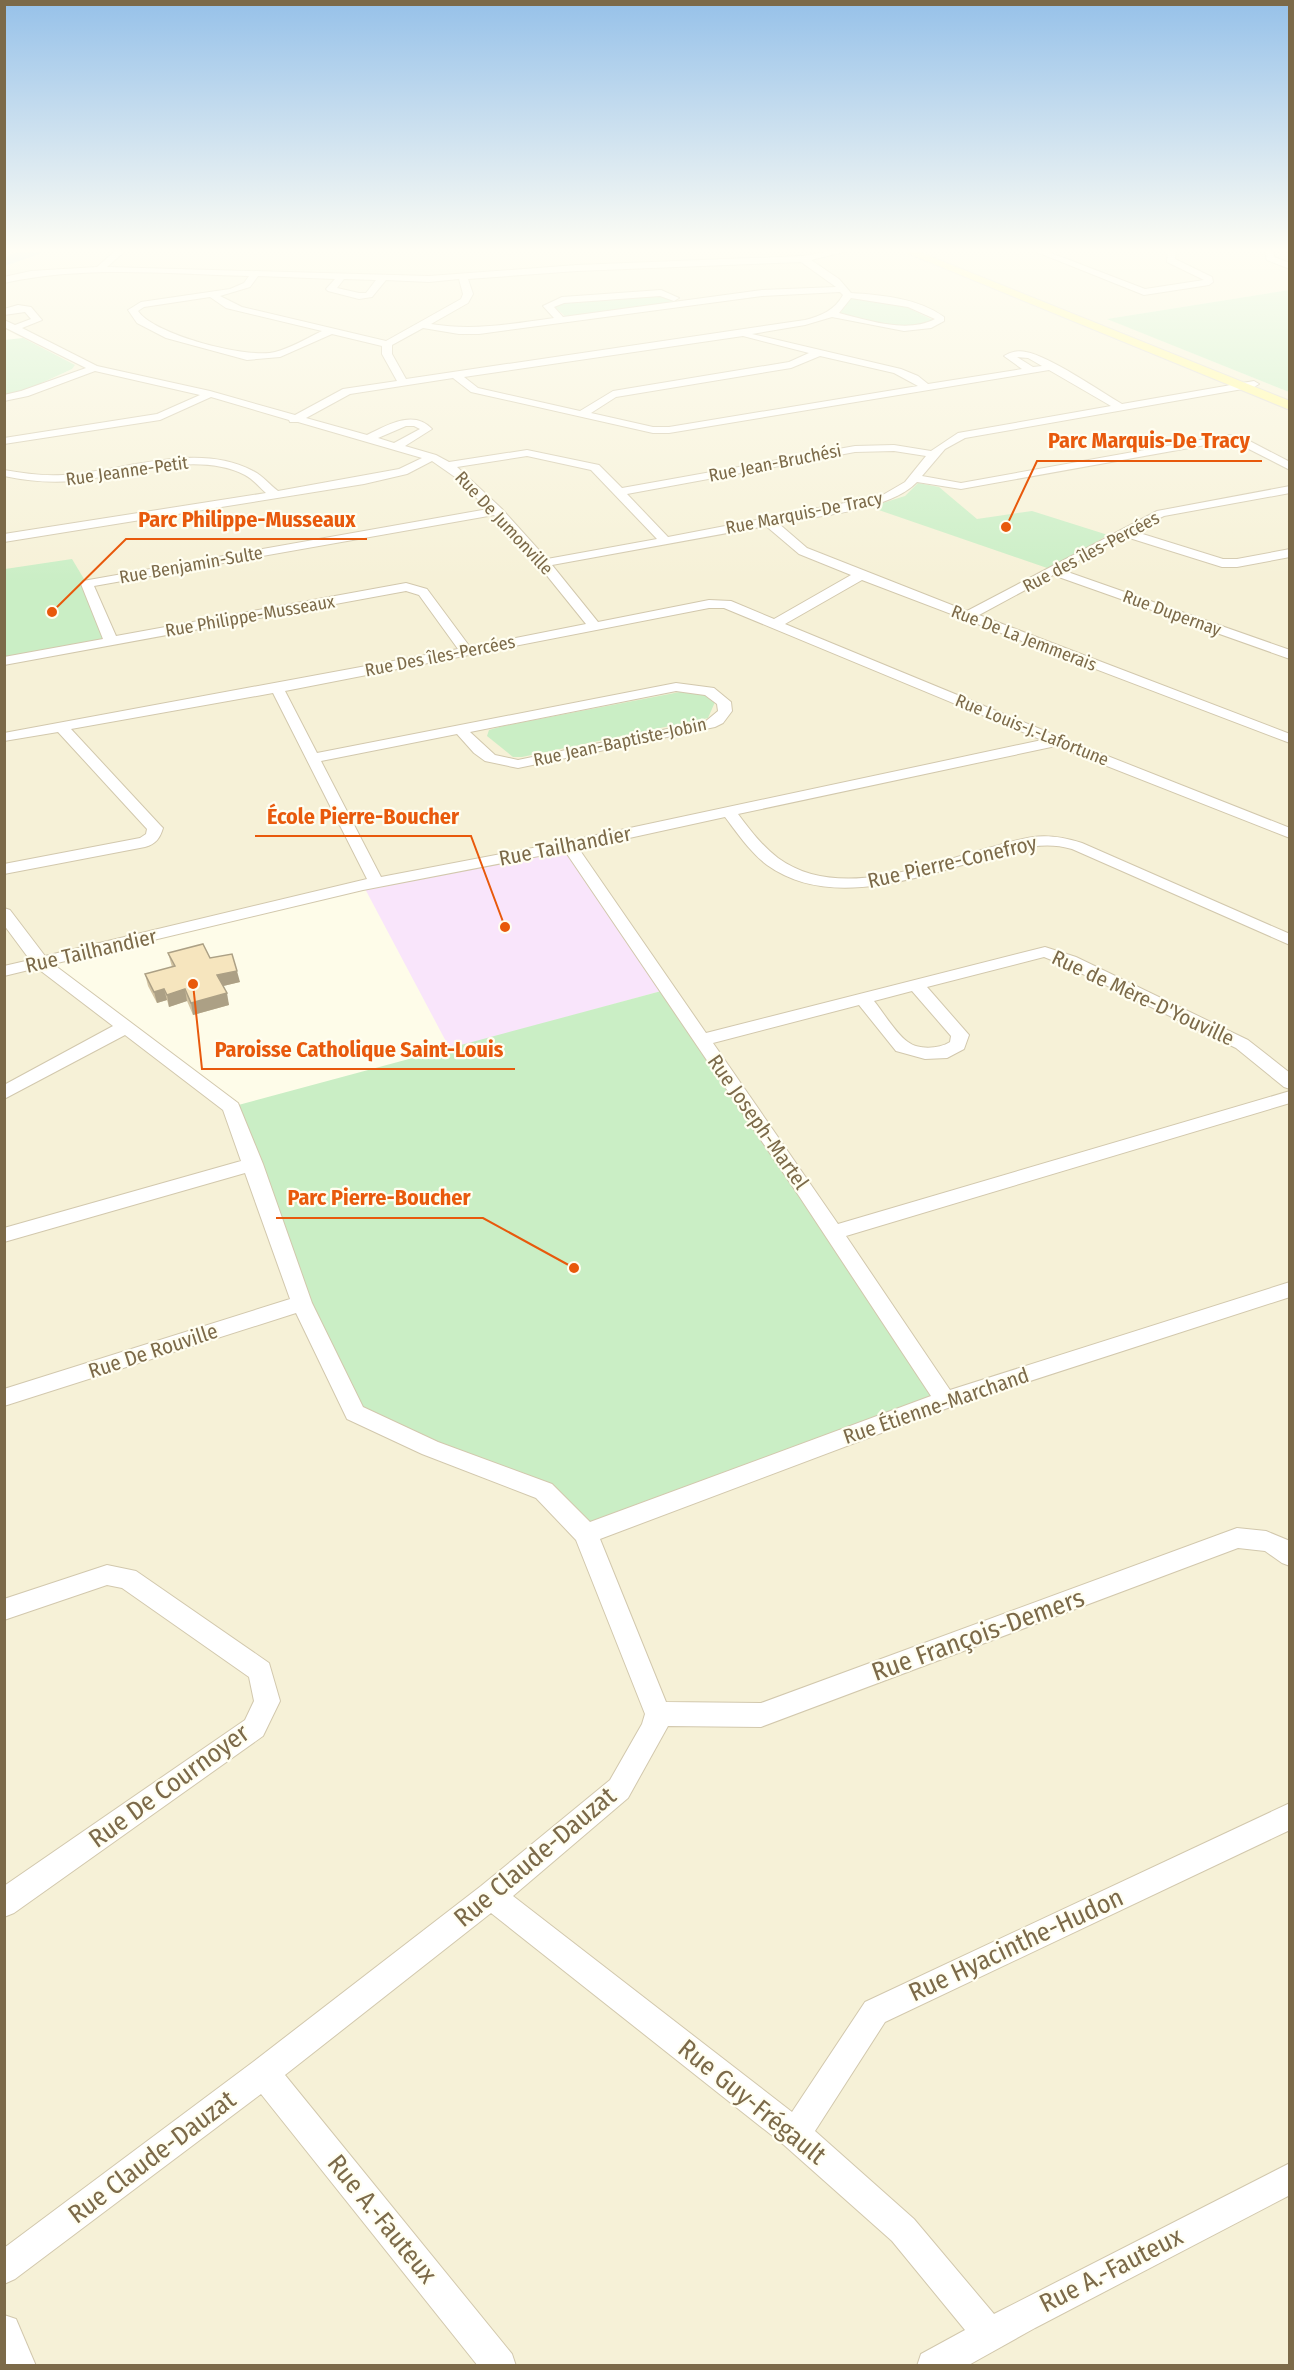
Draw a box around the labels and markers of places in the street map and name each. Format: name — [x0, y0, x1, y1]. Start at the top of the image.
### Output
callout: Parc Marquis-De Tracy — [1037, 421, 1262, 461]
callout: Parc Philippe-Musseaux — [126, 499, 367, 539]
callout: École Pierre-Boucher — [255, 796, 471, 836]
callout: Paroisse Catholique Saint-Louis — [202, 1029, 515, 1069]
callout: Parc Pierre-Boucher — [276, 1178, 483, 1218]

